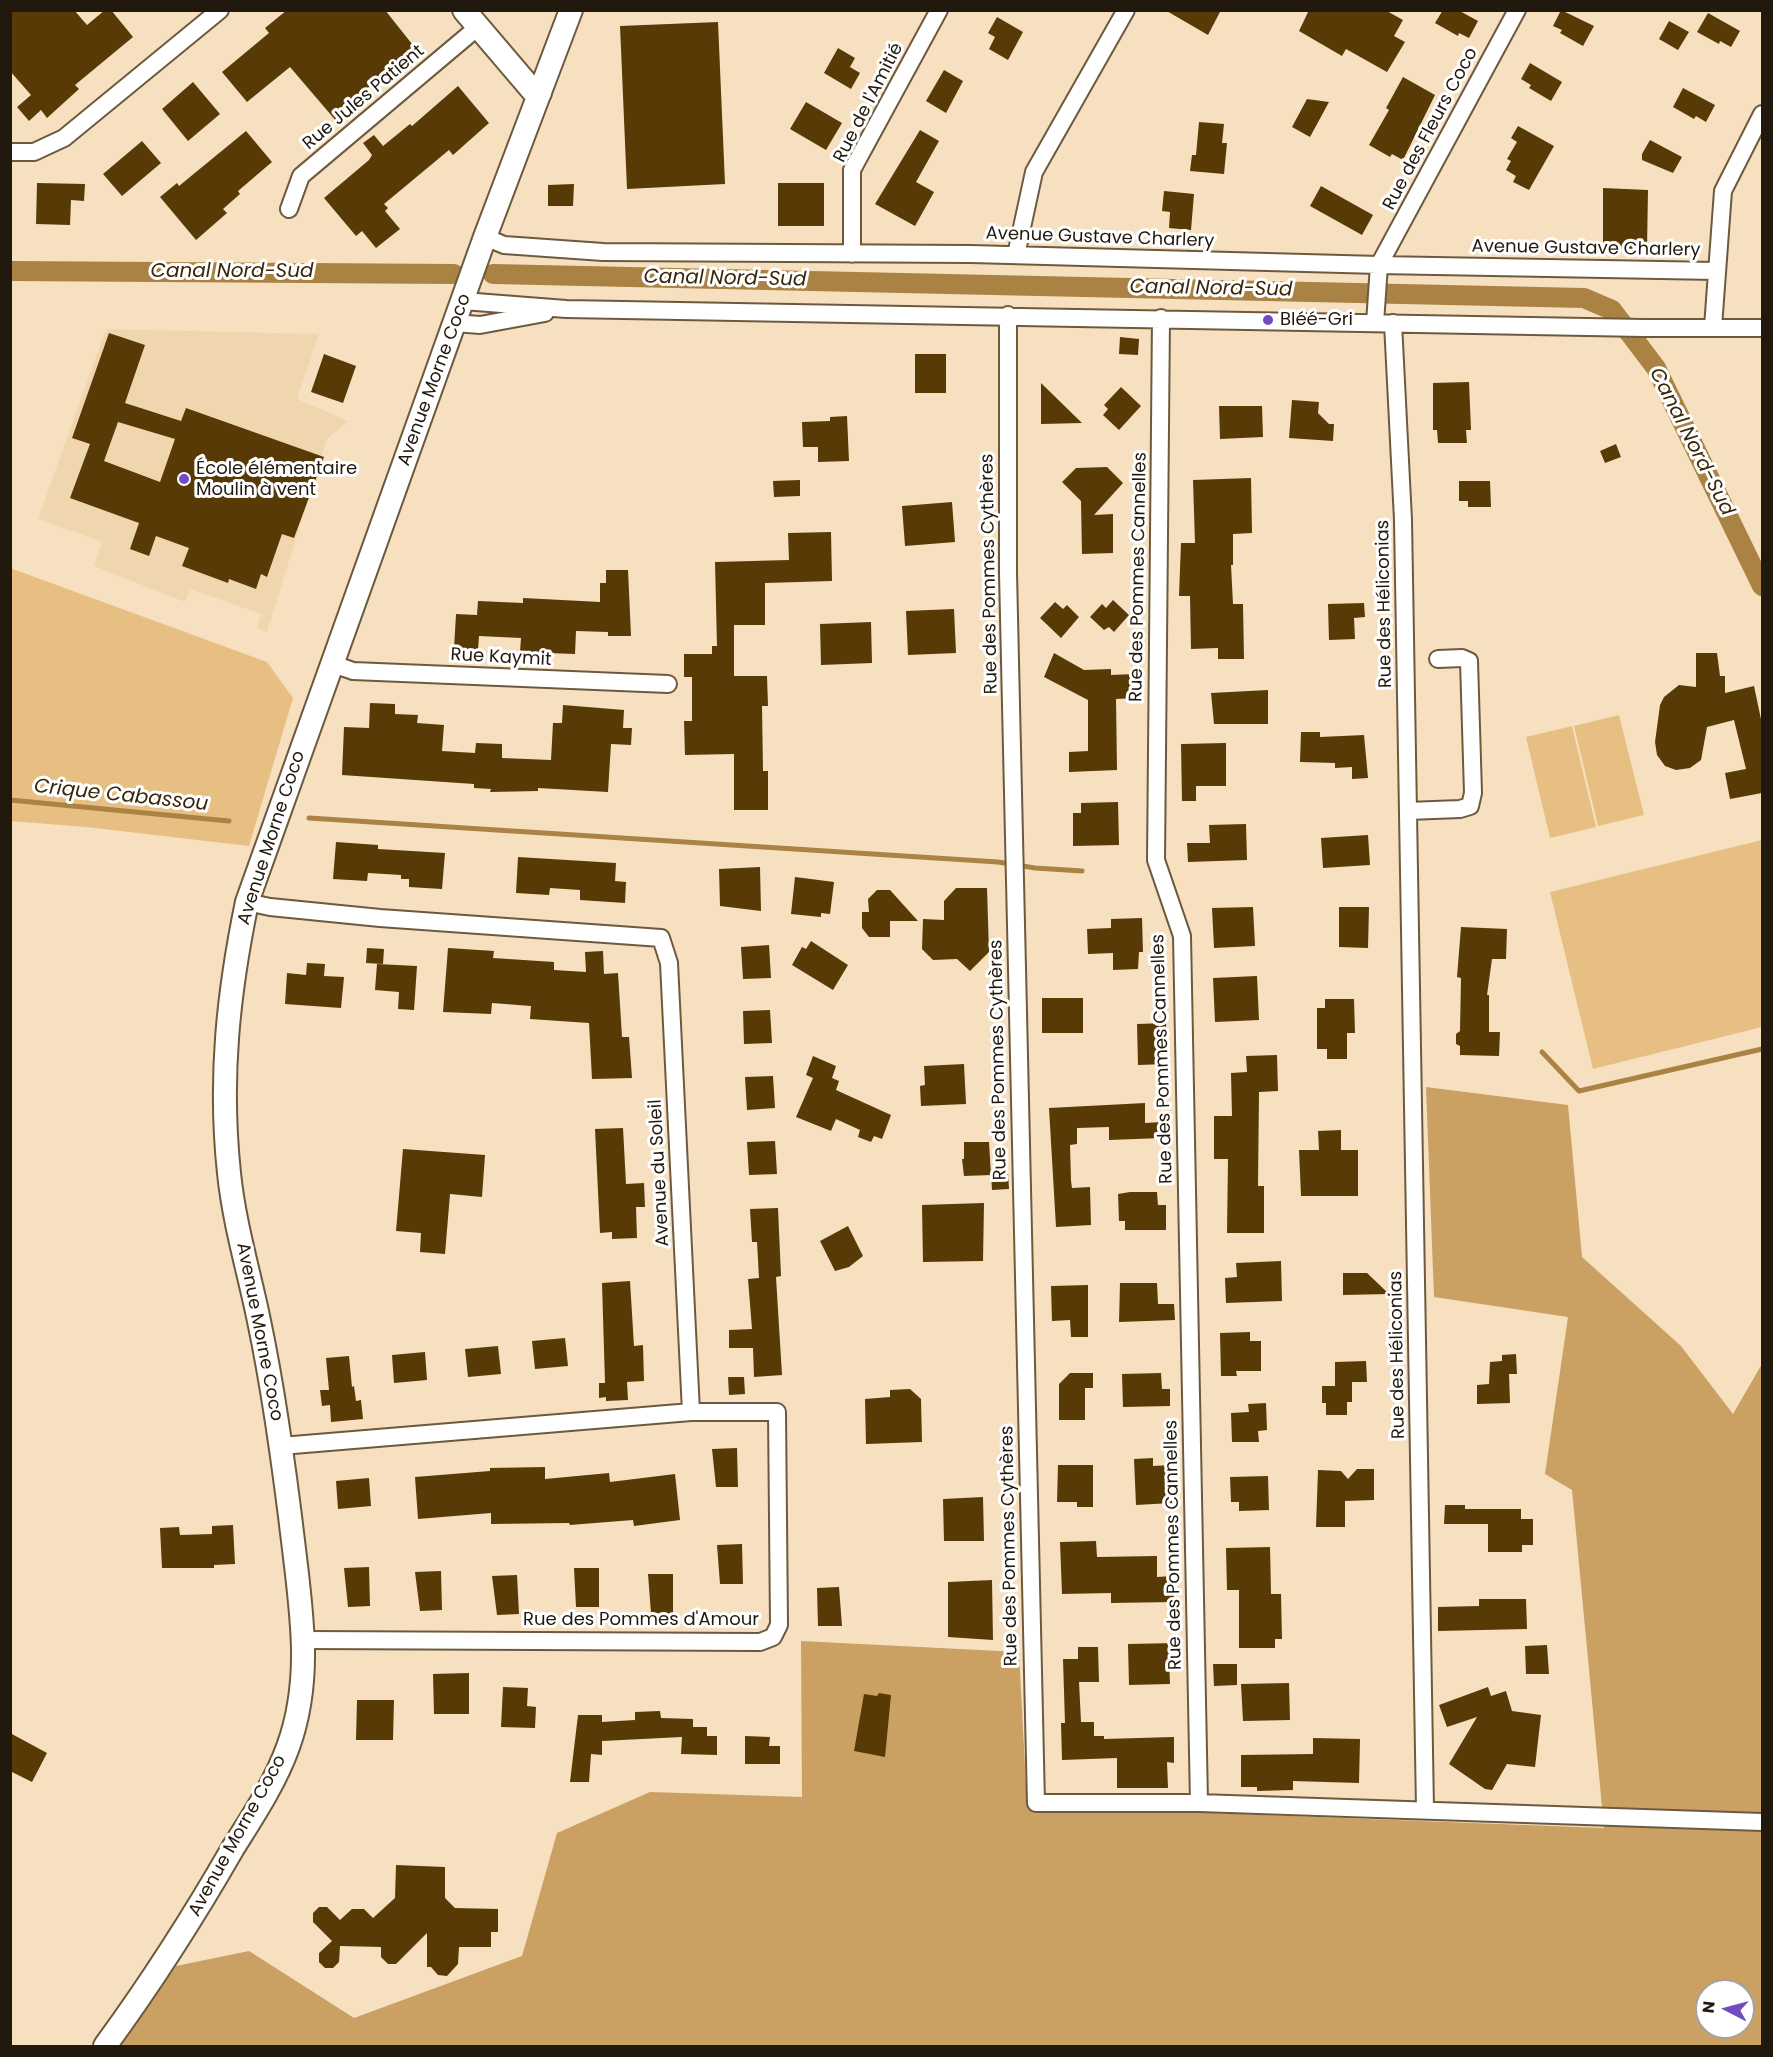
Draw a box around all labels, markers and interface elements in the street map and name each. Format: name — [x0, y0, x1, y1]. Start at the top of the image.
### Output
street label: Rue de l'Amitié — [830, 40, 908, 166]
street label: Rue Jules Patient — [299, 41, 429, 155]
street label: Rue des Fleurs Coco — [1379, 44, 1483, 214]
street label: Avenue Gustave Charlery — [985, 223, 1215, 253]
street label: Avenue Gustave Charlery — [1471, 236, 1701, 262]
water label: Canal Nord-Sud — [151, 260, 313, 284]
water label: Canal Nord-Sud — [643, 266, 807, 292]
water label: Canal Nord-Sud — [1129, 276, 1293, 302]
street label: Avenue Morne Coco — [394, 291, 476, 469]
place label: Bléé-Gri — [1280, 309, 1353, 331]
marker: Bléé-Gri — [1261, 313, 1275, 327]
water label: Canal Nord-Sud — [1643, 364, 1739, 520]
street label: Rue des Pommes Cannelles — [1126, 452, 1152, 702]
street label: Rue des Pommes Cythères — [977, 453, 1003, 695]
place label: École élémentaire Moulin à vent — [196, 458, 357, 500]
marker: École élémentaire Moulin à vent — [177, 472, 191, 486]
street label: Rue des Héliconias — [1373, 520, 1397, 688]
street label: Rue Kaymit — [450, 645, 552, 671]
street label: Avenue Morne Coco — [234, 748, 310, 928]
water label: Crique Cabassou — [33, 775, 209, 817]
street label: Rue des Pommes Cannelles — [1148, 934, 1178, 1184]
street label: Rue des Pommes Cythères — [986, 939, 1012, 1181]
street label: Avenue du Soleil — [645, 1099, 675, 1247]
street label: Avenue Morne Coco — [231, 1241, 287, 1423]
street label: Rue des Héliconias — [1386, 1271, 1410, 1439]
street label: Rue des Pommes Cannelles — [1161, 1420, 1187, 1670]
street label: Rue des Pommes Cythères — [997, 1425, 1023, 1667]
street label: Rue des Pommes d'Amour — [523, 1609, 759, 1631]
street label: Avenue Morne Coco — [185, 1751, 291, 1921]
north arrow — [1695, 1979, 1755, 2039]
text: N — [1697, 2000, 1721, 2014]

